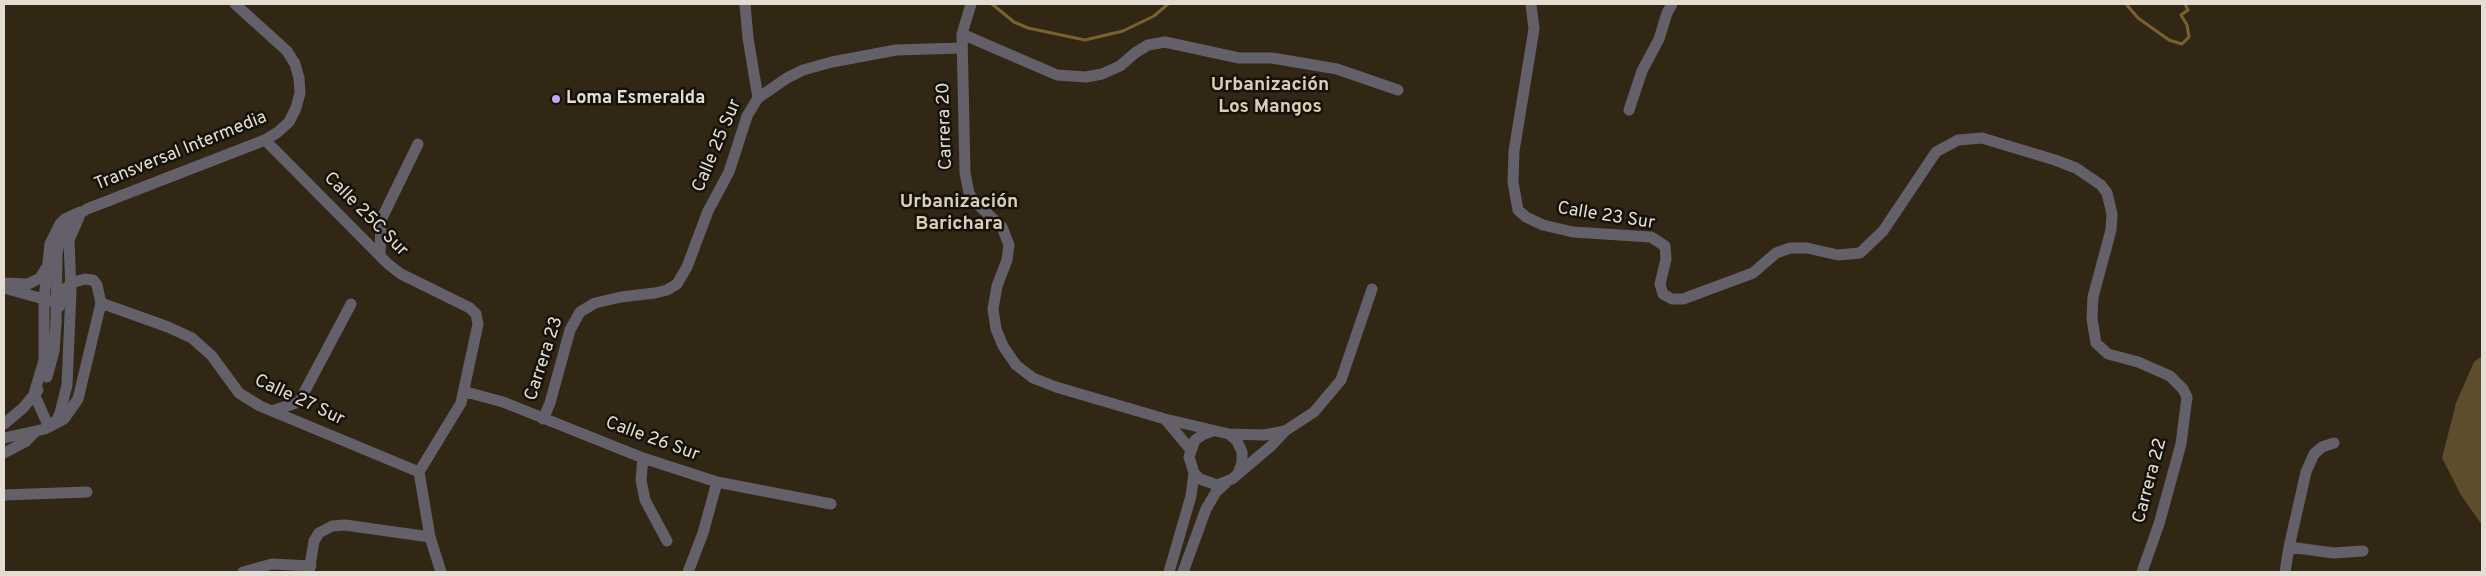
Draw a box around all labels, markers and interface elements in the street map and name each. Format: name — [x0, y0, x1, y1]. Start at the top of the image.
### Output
district label: Urbanización Los Mangos — [1211, 75, 1329, 119]
street label: Carrera 20 — [934, 82, 958, 170]
place label: Loma Esmeralda — [566, 88, 705, 110]
marker: Loma Esmeralda — [550, 93, 562, 105]
street label: Calle 25 Sur — [689, 96, 747, 196]
street label: Transversal Intermedia — [92, 108, 270, 196]
street label: Calle 25C Sur — [318, 168, 412, 262]
district label: Urbanización Barichara — [900, 192, 1018, 236]
street label: Calle 23 Sur — [1556, 199, 1656, 235]
street label: Carrera 23 — [521, 314, 569, 404]
street label: Calle 27 Sur — [250, 371, 348, 431]
street label: Calle 26 Sur — [602, 413, 702, 467]
street label: Carrera 22 — [2129, 436, 2173, 526]

